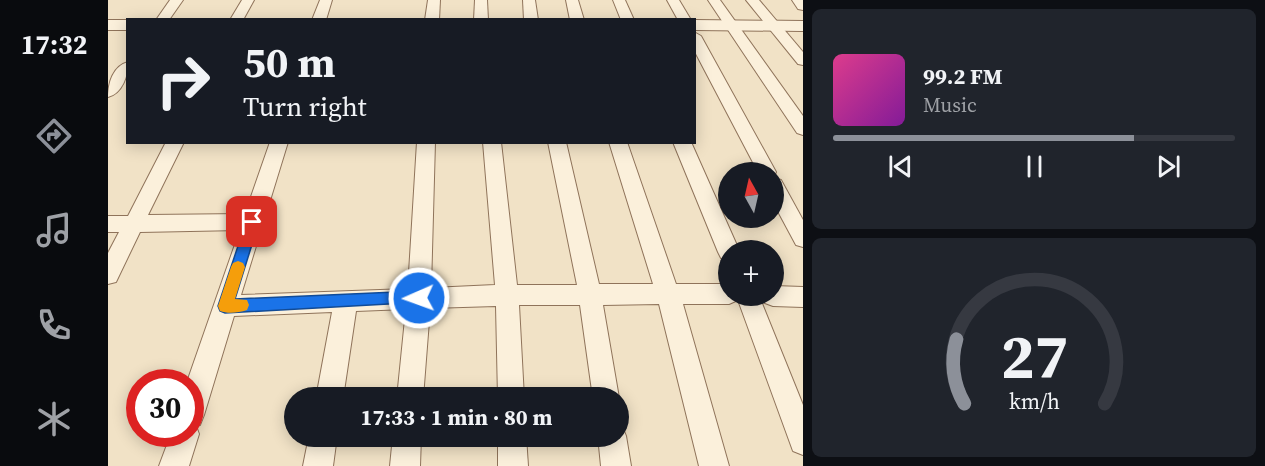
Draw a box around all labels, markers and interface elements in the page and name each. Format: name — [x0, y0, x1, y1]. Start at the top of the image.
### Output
text: 17:32 — [21, 26, 87, 63]
text: 50 m — [243, 33, 336, 91]
icon: right — [144, 42, 222, 120]
text: 99.2 FM — [923, 61, 1002, 91]
text: Turn right — [243, 88, 367, 125]
text: Music — [923, 91, 977, 119]
icon: directions — [33, 115, 75, 157]
icon: previous — [884, 150, 917, 183]
icon: pause — [1018, 150, 1051, 183]
icon: next — [1152, 150, 1185, 183]
north arrow — [718, 162, 784, 228]
map controls — [718, 162, 784, 306]
pin — [226, 196, 277, 247]
icon: arrive — [235, 205, 268, 238]
icon: music — [33, 209, 75, 251]
button: + — [718, 240, 784, 306]
position arrow — [387, 266, 451, 330]
icon: phone — [33, 304, 75, 346]
text: 27 — [1000, 313, 1068, 399]
speed limit sign: 30 — [126, 369, 204, 447]
text: km/h — [1008, 388, 1060, 417]
icon: climate — [33, 398, 75, 440]
text: 17:33 · 1 min · 80 m — [361, 402, 552, 432]

